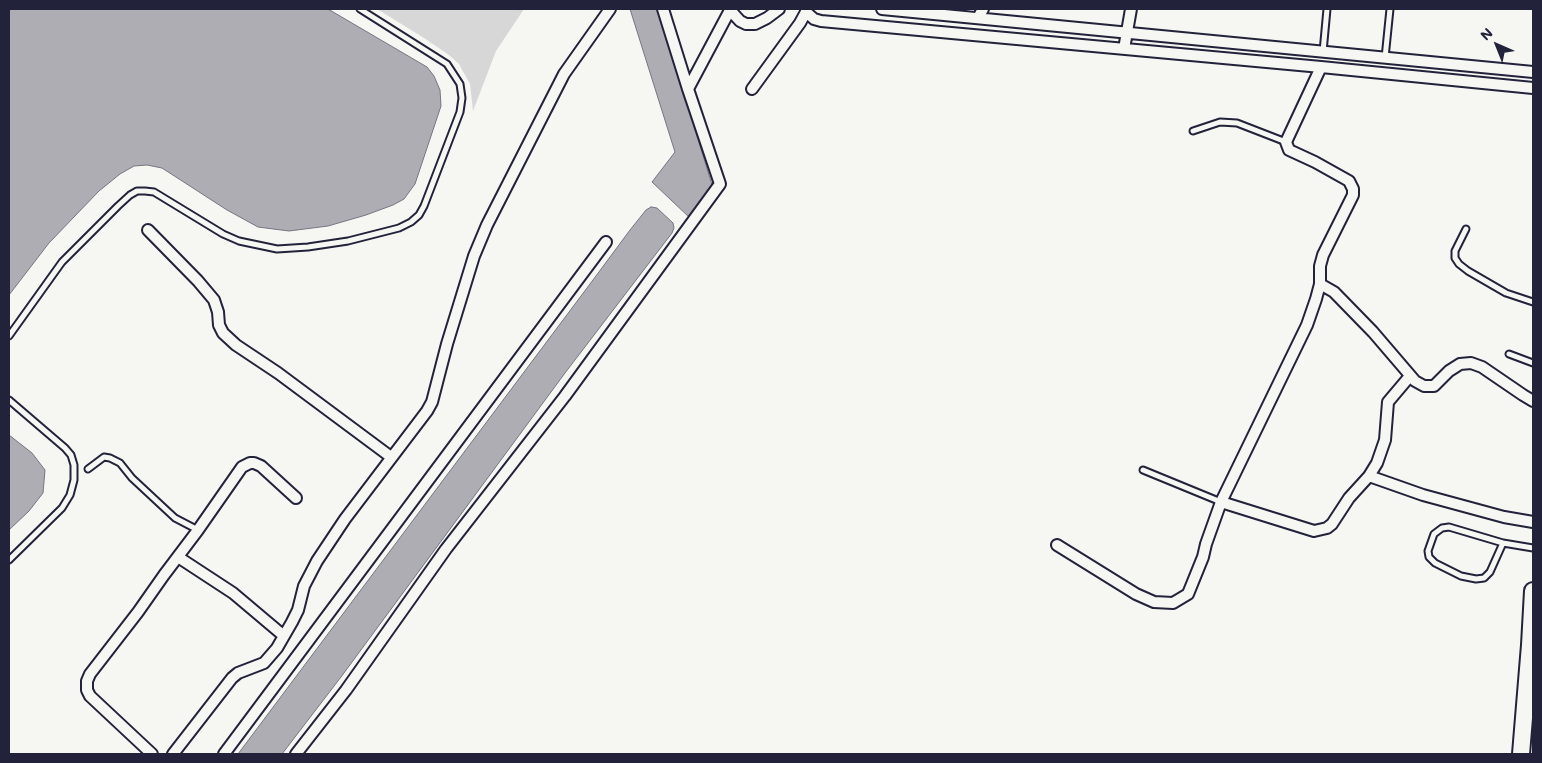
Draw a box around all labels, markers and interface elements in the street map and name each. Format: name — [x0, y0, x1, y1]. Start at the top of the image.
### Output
north arrow — [1472, 20, 1522, 70]
text: N — [1476, 23, 1497, 44]

